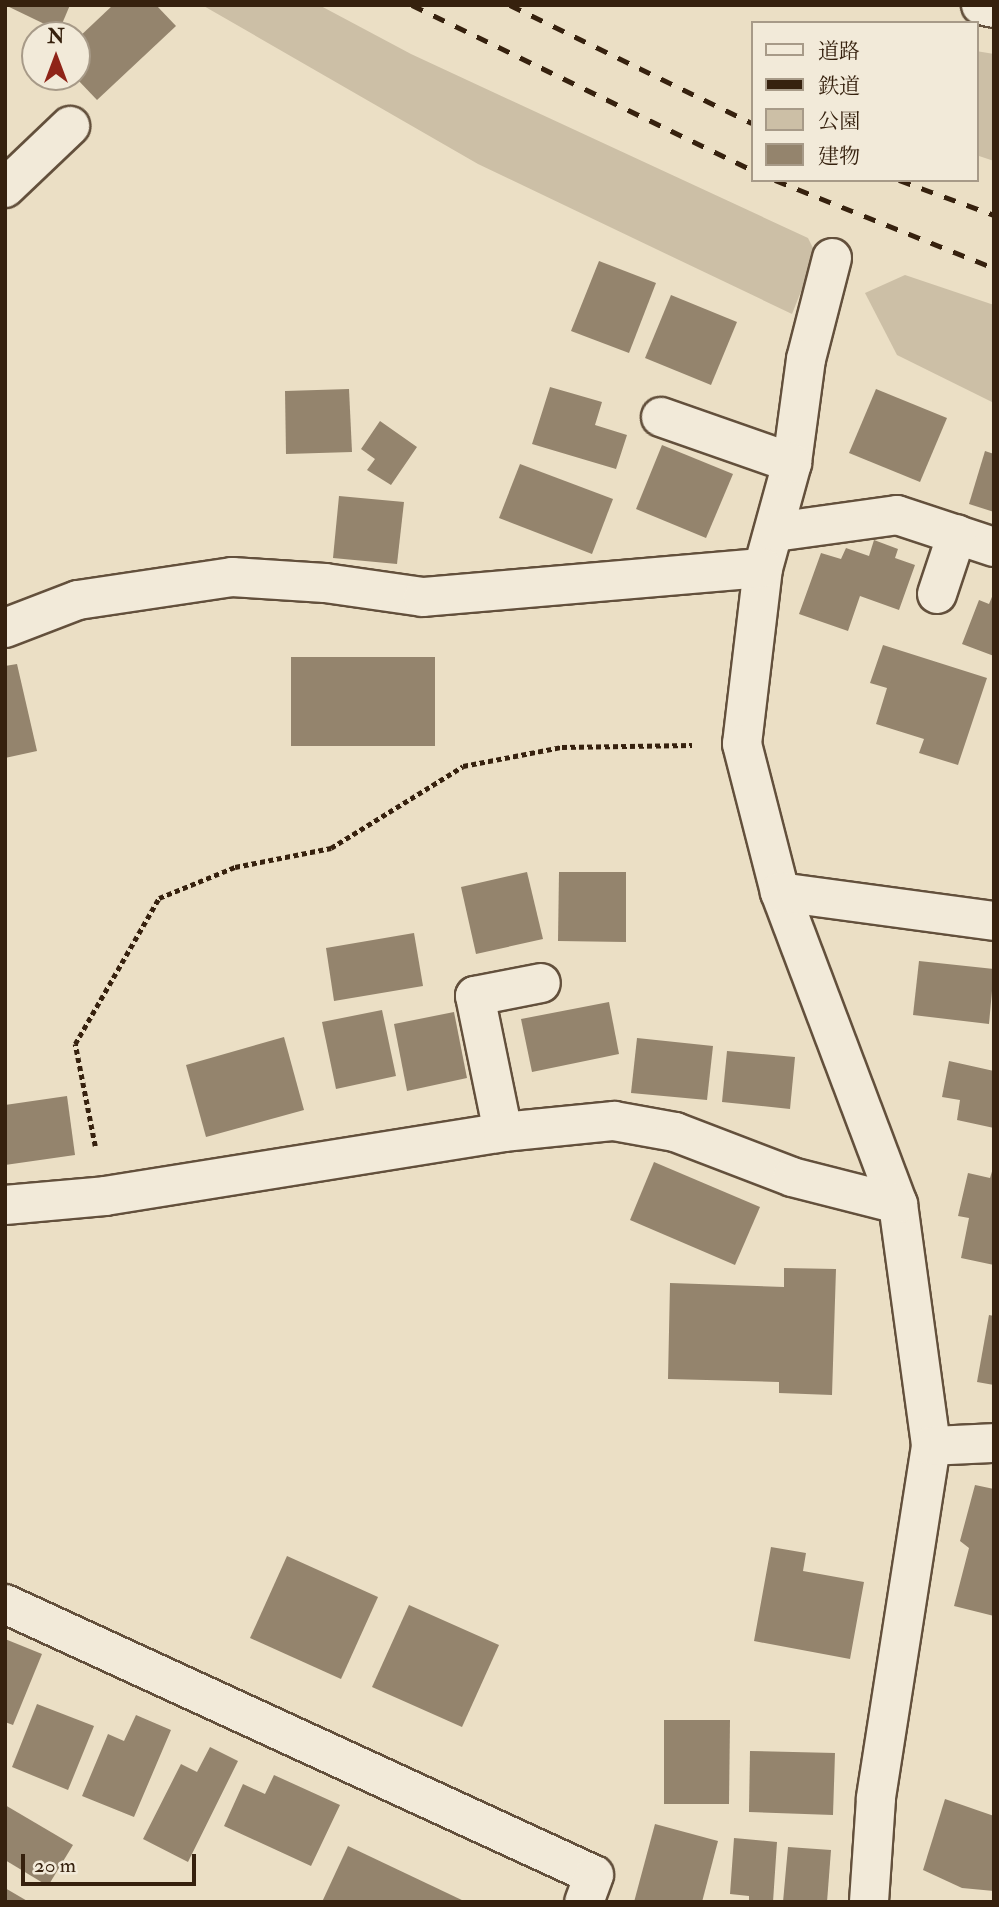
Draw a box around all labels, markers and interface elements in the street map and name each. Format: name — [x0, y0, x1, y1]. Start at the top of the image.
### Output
north arrow — [21, 21, 91, 91]
legend — [750, 21, 978, 182]
text: N — [47, 25, 65, 49]
text: 道路 — [818, 38, 860, 65]
text: 鉄道 — [818, 73, 860, 100]
text: 公園 — [818, 108, 860, 135]
text: 建物 — [818, 143, 860, 170]
scale bar — [24, 1840, 200, 1884]
text: 20 m — [34, 1852, 76, 1879]

